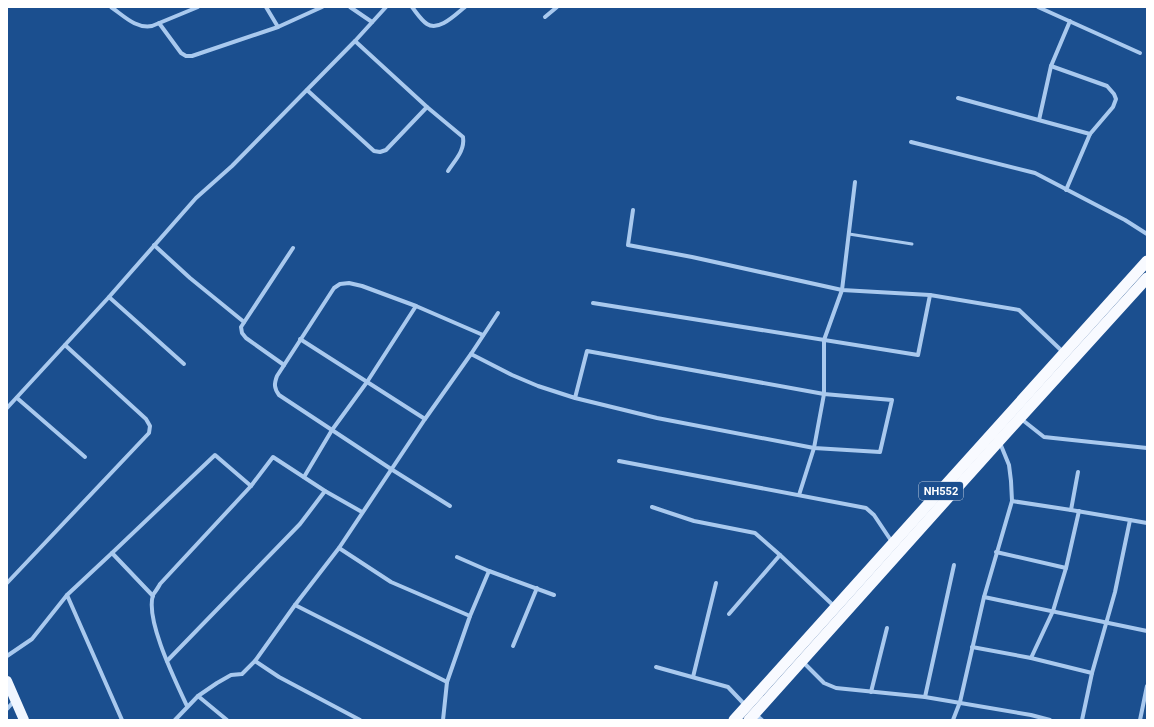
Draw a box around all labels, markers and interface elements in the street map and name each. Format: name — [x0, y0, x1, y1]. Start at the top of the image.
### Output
road number: NH552 — [919, 482, 963, 500]

